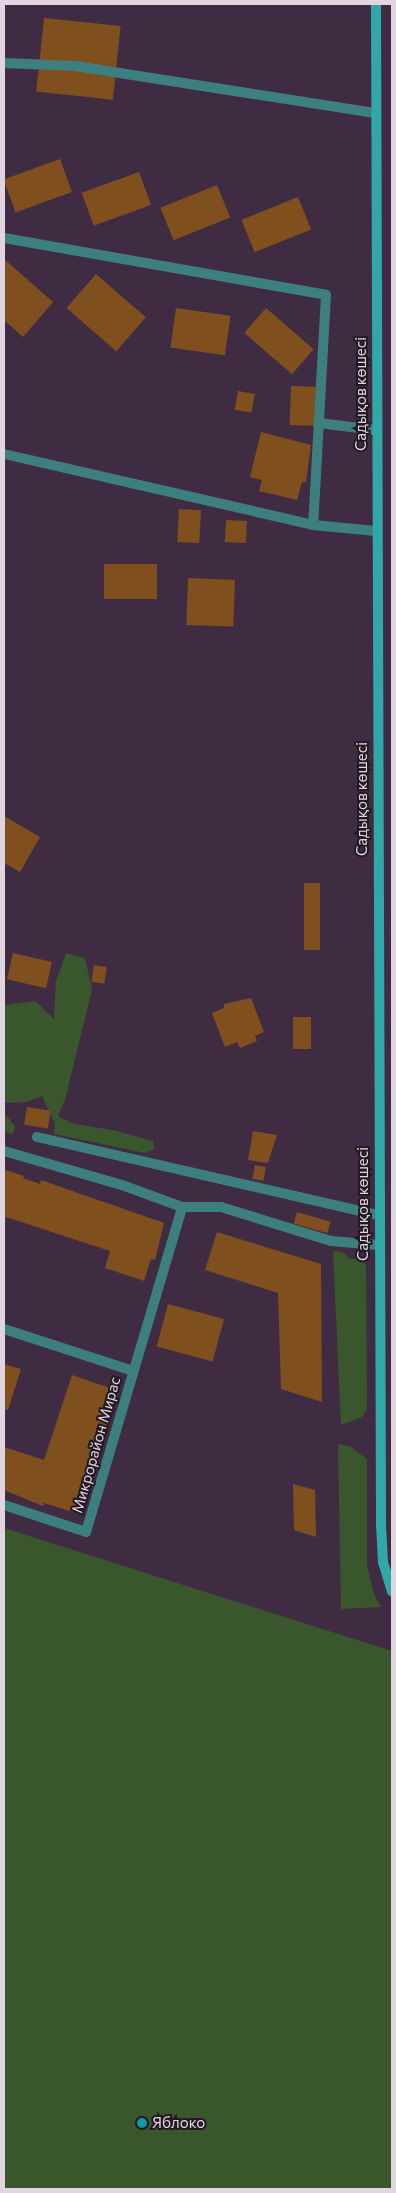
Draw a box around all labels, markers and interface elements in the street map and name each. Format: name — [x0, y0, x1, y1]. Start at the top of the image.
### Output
street label: Садықов көшесі — [352, 337, 370, 451]
street label: Садықов көшесі — [353, 742, 371, 856]
street label: Садықов көшесі — [354, 1147, 372, 1261]
street label: Микрорайон Мирас — [68, 1375, 124, 1515]
place label: Яблоко — [152, 2114, 205, 2132]
marker: Яблоко — [136, 2117, 148, 2129]

